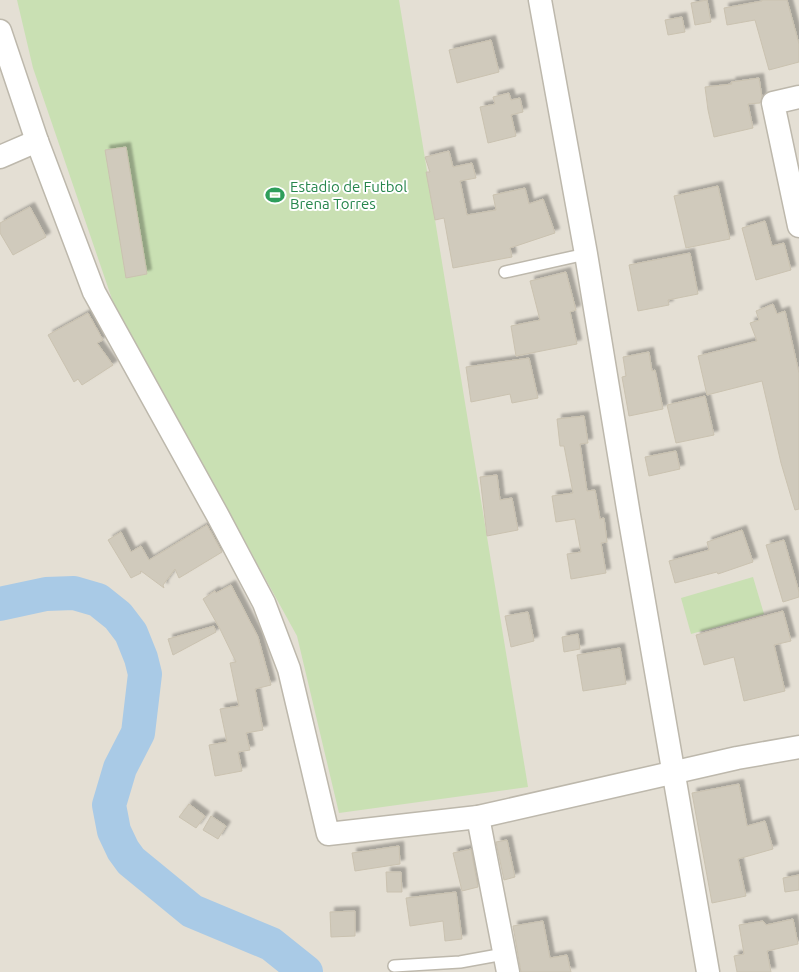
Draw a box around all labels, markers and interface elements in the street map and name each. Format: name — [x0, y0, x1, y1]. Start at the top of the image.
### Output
place label: Estadio de Futbol Brena Torres — [290, 178, 407, 212]
sports icon: Estadio de Futbol Brena Torres — [264, 184, 286, 206]

